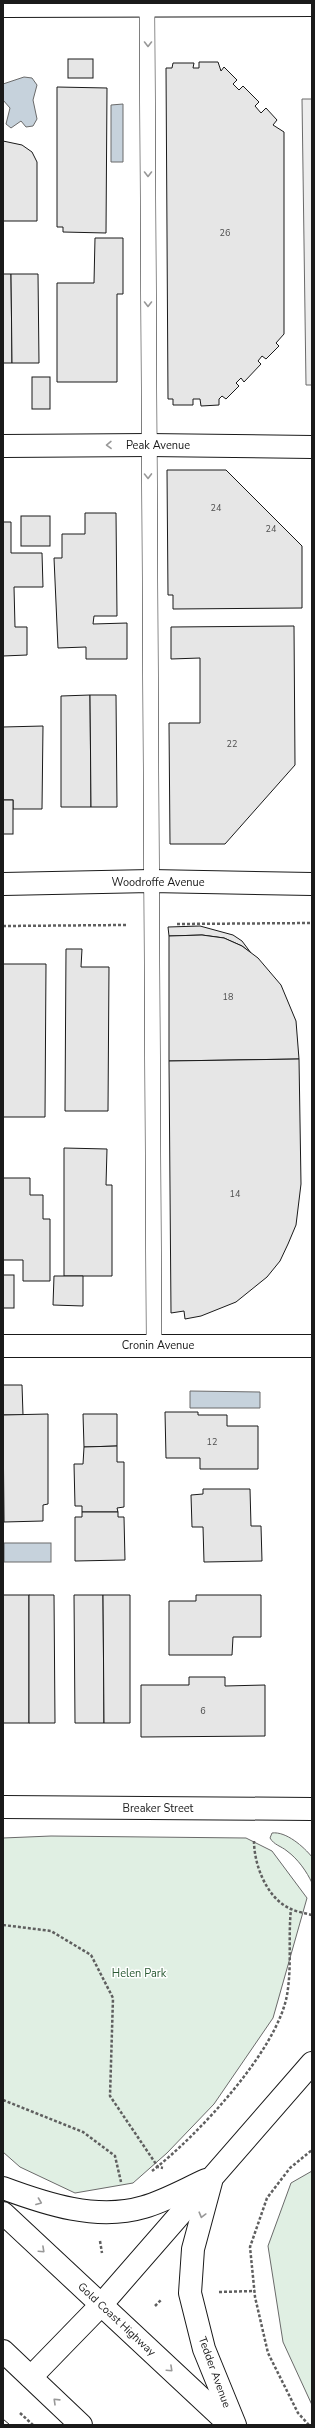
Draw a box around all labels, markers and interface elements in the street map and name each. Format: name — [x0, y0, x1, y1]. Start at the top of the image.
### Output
one-way arrow — [144, 41, 152, 47]
one-way arrow — [144, 171, 152, 177]
house number: 26 — [220, 227, 230, 239]
one-way arrow — [144, 301, 152, 307]
street label: Peak Avenue — [126, 438, 190, 453]
one-way arrow — [106, 441, 112, 449]
one-way arrow — [144, 473, 152, 479]
house number: 24 — [211, 502, 222, 514]
house number: 24 — [266, 523, 277, 535]
house number: 22 — [227, 738, 237, 750]
street label: Woodroffe Avenue — [111, 875, 205, 890]
house number: 18 — [223, 991, 233, 1003]
house number: 14 — [230, 1188, 241, 1200]
street label: Cronin Avenue — [122, 1338, 194, 1353]
house number: 12 — [207, 1436, 217, 1448]
house number: 6 — [200, 1705, 206, 1717]
street label: Breaker Street — [123, 1801, 194, 1816]
park label: Helen Park — [112, 1966, 167, 1981]
one-way arrow — [36, 2197, 43, 2205]
one-way arrow — [199, 2211, 207, 2218]
one-way arrow — [37, 2245, 45, 2252]
street label: Gold Coast Highway — [74, 2279, 159, 2360]
street label: Tedder Avenue — [195, 2335, 234, 2410]
one-way arrow — [165, 2364, 173, 2372]
one-way arrow — [53, 2398, 61, 2406]

